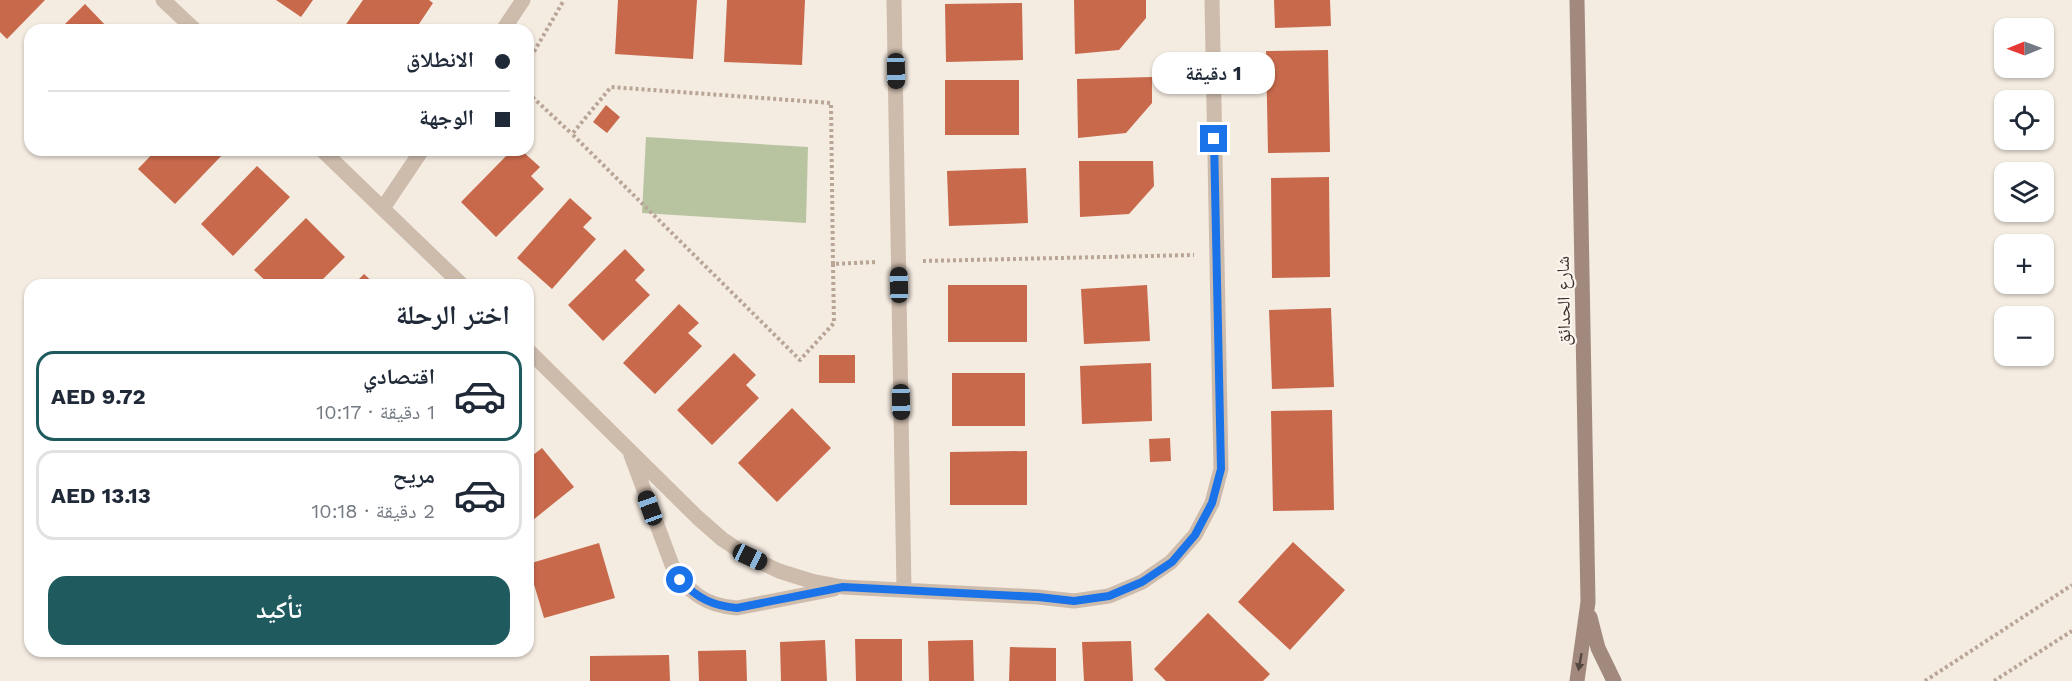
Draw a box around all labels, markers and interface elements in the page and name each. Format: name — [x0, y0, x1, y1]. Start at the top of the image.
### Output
north arrow — [1994, 18, 2054, 78]
map controls — [1994, 18, 2054, 366]
text: الانطلاق — [406, 47, 474, 72]
callout: 1 دقيقة — [1152, 52, 1276, 94]
car — [887, 53, 905, 89]
text: 1 دقيقة — [1185, 61, 1242, 85]
button: locate — [1994, 90, 2054, 150]
text: الوجهة — [419, 105, 474, 130]
route end — [1200, 125, 1227, 152]
button: layers — [1994, 162, 2054, 222]
button: + — [1994, 234, 2054, 294]
street label: شارع الحدائق — [1552, 256, 1575, 346]
car — [890, 267, 908, 303]
text: اختر الرحلة — [396, 299, 510, 331]
button: − — [1994, 306, 2054, 366]
text: اقتصادي — [363, 364, 435, 389]
icon: car — [453, 369, 507, 423]
text: AED 9.72 — [51, 384, 146, 409]
car — [892, 384, 910, 420]
text: 1 دقيقة · 10:17 — [316, 400, 435, 424]
text: مريح — [392, 463, 435, 488]
icon: car — [453, 468, 507, 522]
text: AED 13.13 — [51, 483, 151, 508]
car — [635, 488, 665, 528]
text: 2 دقيقة · 10:18 — [311, 499, 435, 523]
car — [730, 541, 770, 573]
route start — [666, 566, 693, 593]
button: تأكيد — [48, 576, 510, 645]
one-way arrow — [1575, 653, 1584, 672]

